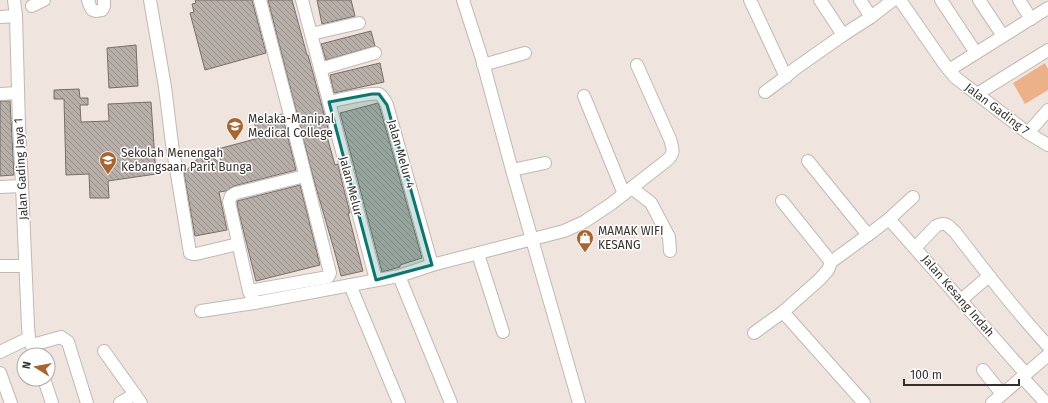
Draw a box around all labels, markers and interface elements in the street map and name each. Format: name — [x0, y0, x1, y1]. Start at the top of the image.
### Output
street label: Jalan Gading 7 — [962, 80, 1032, 138]
place label: Melaka-Manipal Medical College — [248, 112, 335, 140]
school or university icon: Melaka-Manipal Medical College — [225, 116, 245, 141]
street label: Jalan Gading Jaya 1 — [11, 118, 31, 220]
street label: Jalan Melur 4 — [385, 118, 418, 191]
place label: Sekolah Menengah Kebangsaan Parit Bunga — [121, 146, 252, 174]
school or university icon: Sekolah Menengah Kebangsaan Parit Bunga — [98, 150, 118, 175]
street label: Jalan Melur — [336, 155, 366, 218]
place label: MAMAK WIFI KESANG — [598, 224, 664, 252]
shop icon: MAMAK WIFI KESANG — [575, 228, 595, 253]
street label: Jalan Kesang Indah — [919, 252, 997, 340]
north arrow — [16, 347, 56, 387]
text: N — [20, 360, 34, 370]
scale bar — [904, 361, 1019, 387]
text: 100 m — [910, 368, 942, 382]

